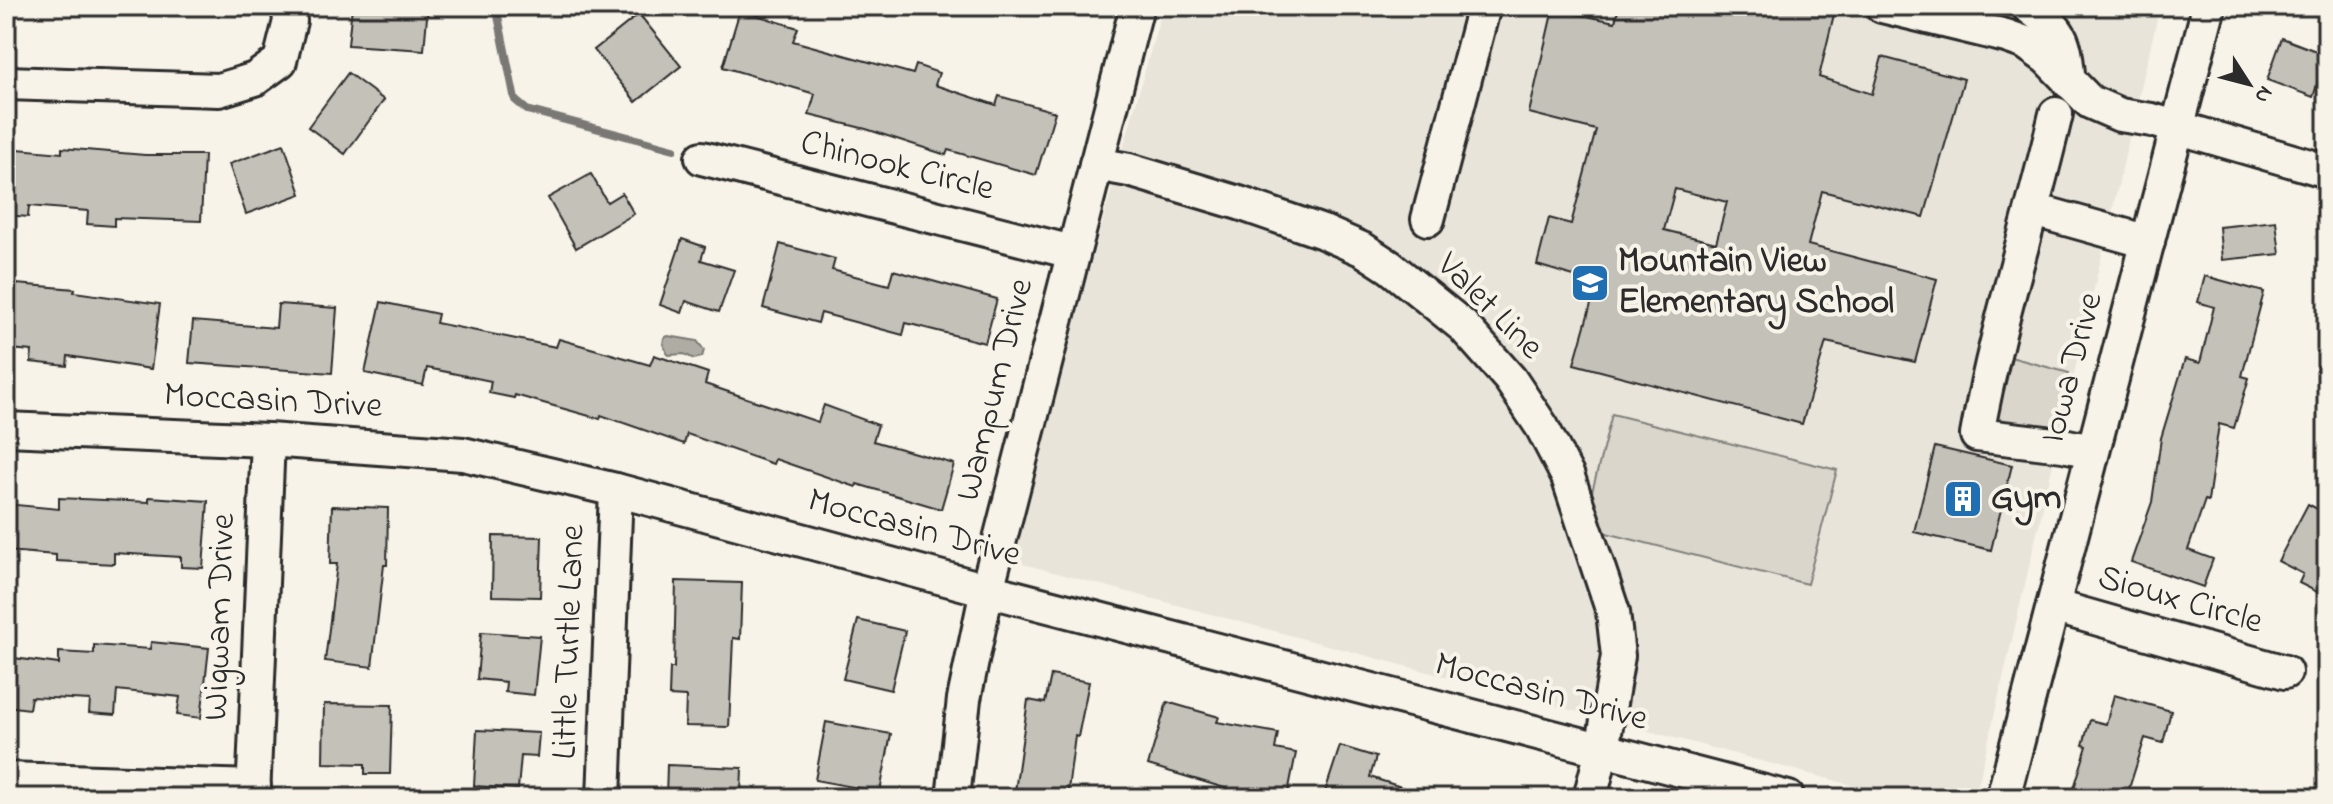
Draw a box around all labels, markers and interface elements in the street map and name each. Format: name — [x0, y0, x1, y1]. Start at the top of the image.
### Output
north arrow — [2209, 44, 2289, 124]
text: N — [2245, 79, 2280, 109]
street label: Chinook Circle — [795, 117, 1000, 217]
place label: Mountain View Elementary School — [1618, 236, 1894, 330]
street label: Valet Line — [1422, 240, 1555, 373]
school or university icon: Mountain View Elementary School — [1569, 262, 1611, 304]
street label: Wampum Drive — [943, 272, 1049, 507]
street label: Iowa Drive — [2027, 286, 2119, 449]
street label: Moccasin Drive — [162, 370, 384, 434]
place label: Gym — [1991, 473, 2062, 526]
street label: Moccasin Drive — [802, 475, 1027, 583]
building icon: Gym — [1942, 478, 1984, 520]
street label: Wigwam Drive — [191, 512, 251, 722]
street label: Little Turtle Lane — [539, 523, 601, 760]
street label: Sioux Circle — [2091, 552, 2270, 650]
street label: Moccasin Drive — [1429, 639, 1654, 747]

